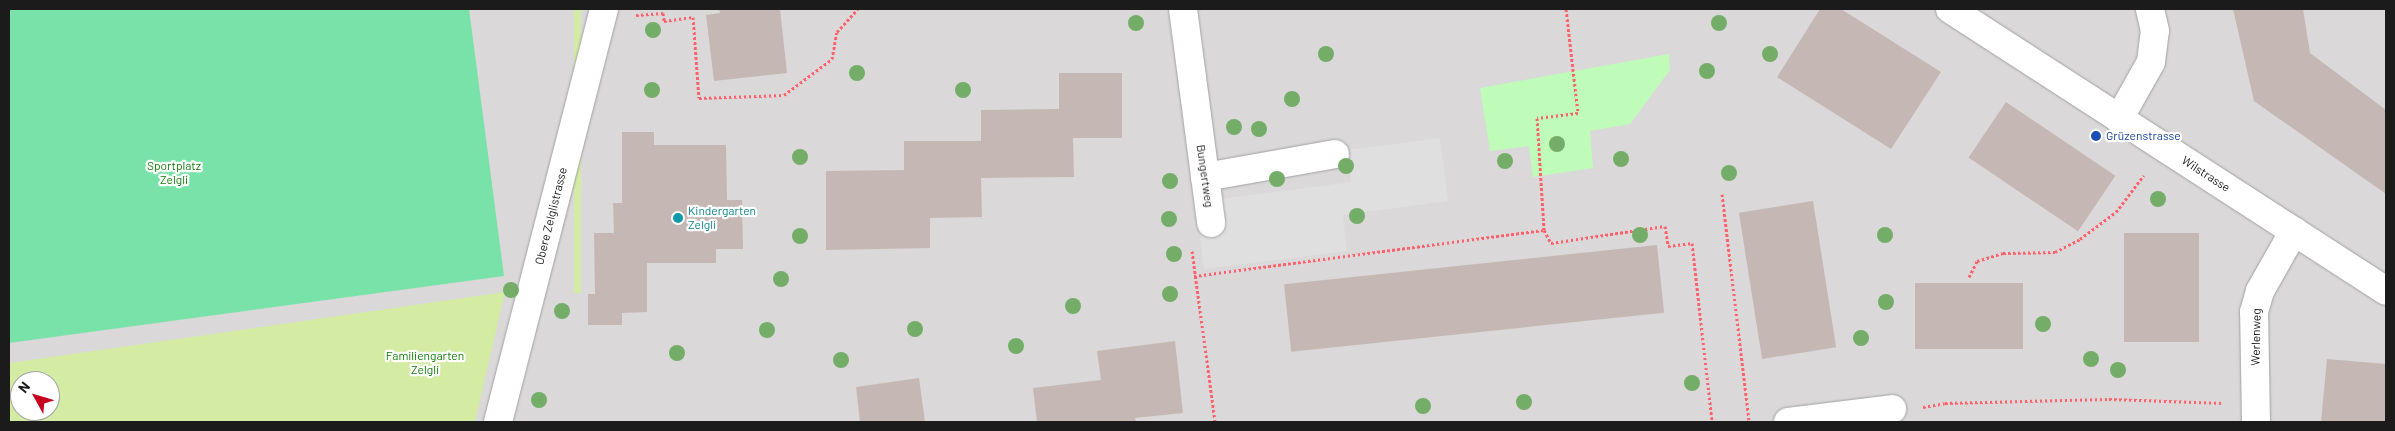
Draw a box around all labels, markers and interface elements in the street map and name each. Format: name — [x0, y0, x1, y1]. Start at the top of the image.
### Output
place label: Grüzenstrasse — [2106, 129, 2181, 143]
marker: Grüzenstrasse — [2090, 130, 2102, 142]
street label: Bungertweg — [1193, 144, 1217, 208]
street label: Wilstrasse — [2179, 153, 2233, 195]
park label: Sportplatz Zelgli — [147, 159, 201, 187]
street label: Obere Zelglistrasse — [532, 166, 570, 266]
place label: Kindergarten Zelgli — [688, 204, 756, 232]
marker: Kindergarten Zelgli — [672, 212, 684, 224]
street label: Werlenweg — [2248, 308, 2264, 366]
park label: Familiengarten Zelgli — [386, 349, 464, 377]
north arrow — [10, 371, 60, 421]
text: N — [14, 378, 33, 396]

